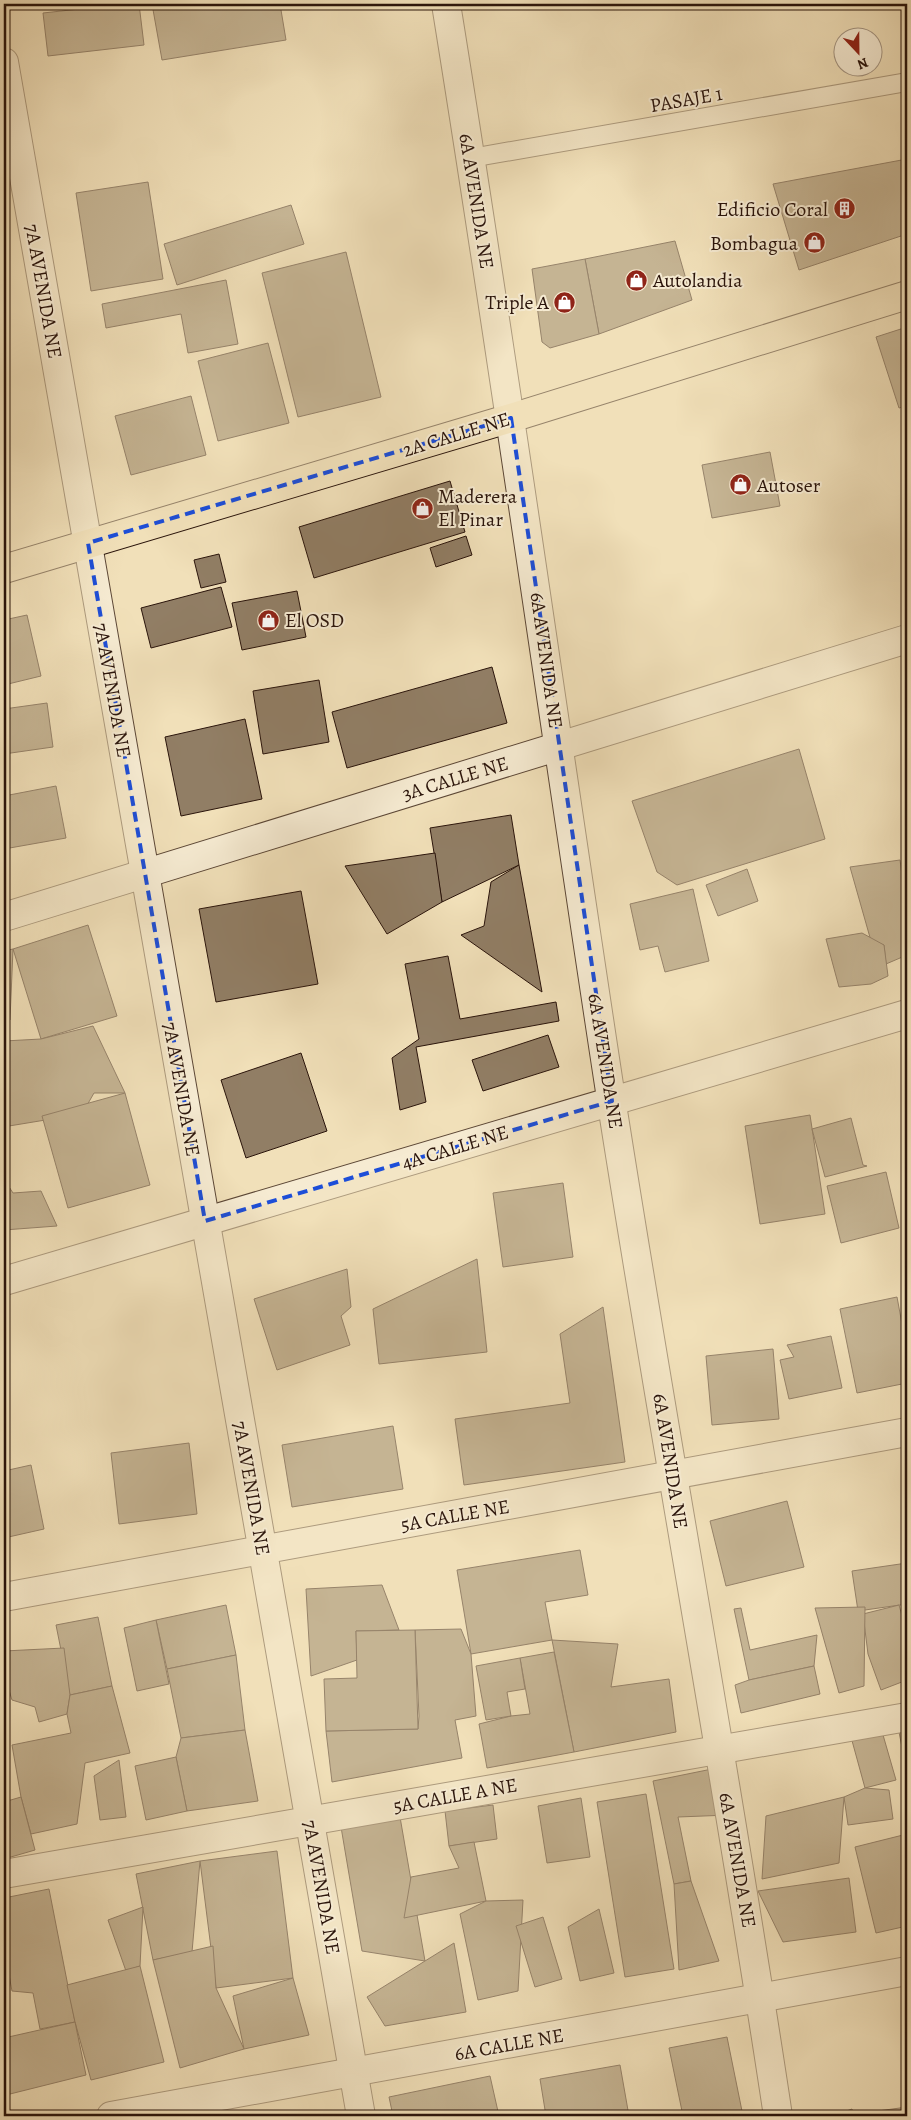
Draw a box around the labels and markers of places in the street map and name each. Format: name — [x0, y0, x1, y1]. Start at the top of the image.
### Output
place label: Edificio Coral — [717, 196, 828, 223]
building icon: Edificio Coral — [832, 197, 856, 221]
place label: Bombagua — [710, 230, 799, 257]
shop icon: Bombagua — [802, 231, 826, 255]
place label: Autolandia — [652, 267, 743, 294]
shop icon: Autolandia — [625, 268, 649, 292]
place label: Triple A — [485, 289, 549, 316]
shop icon: Triple A — [553, 290, 577, 314]
place label: Autoser — [756, 472, 821, 499]
shop icon: Autoser — [729, 473, 753, 497]
place label: Maderera El Pinar — [438, 483, 518, 533]
shop icon: Maderera El Pinar — [410, 496, 434, 520]
place label: El OSD — [285, 607, 344, 634]
shop icon: El OSD — [257, 608, 281, 632]

